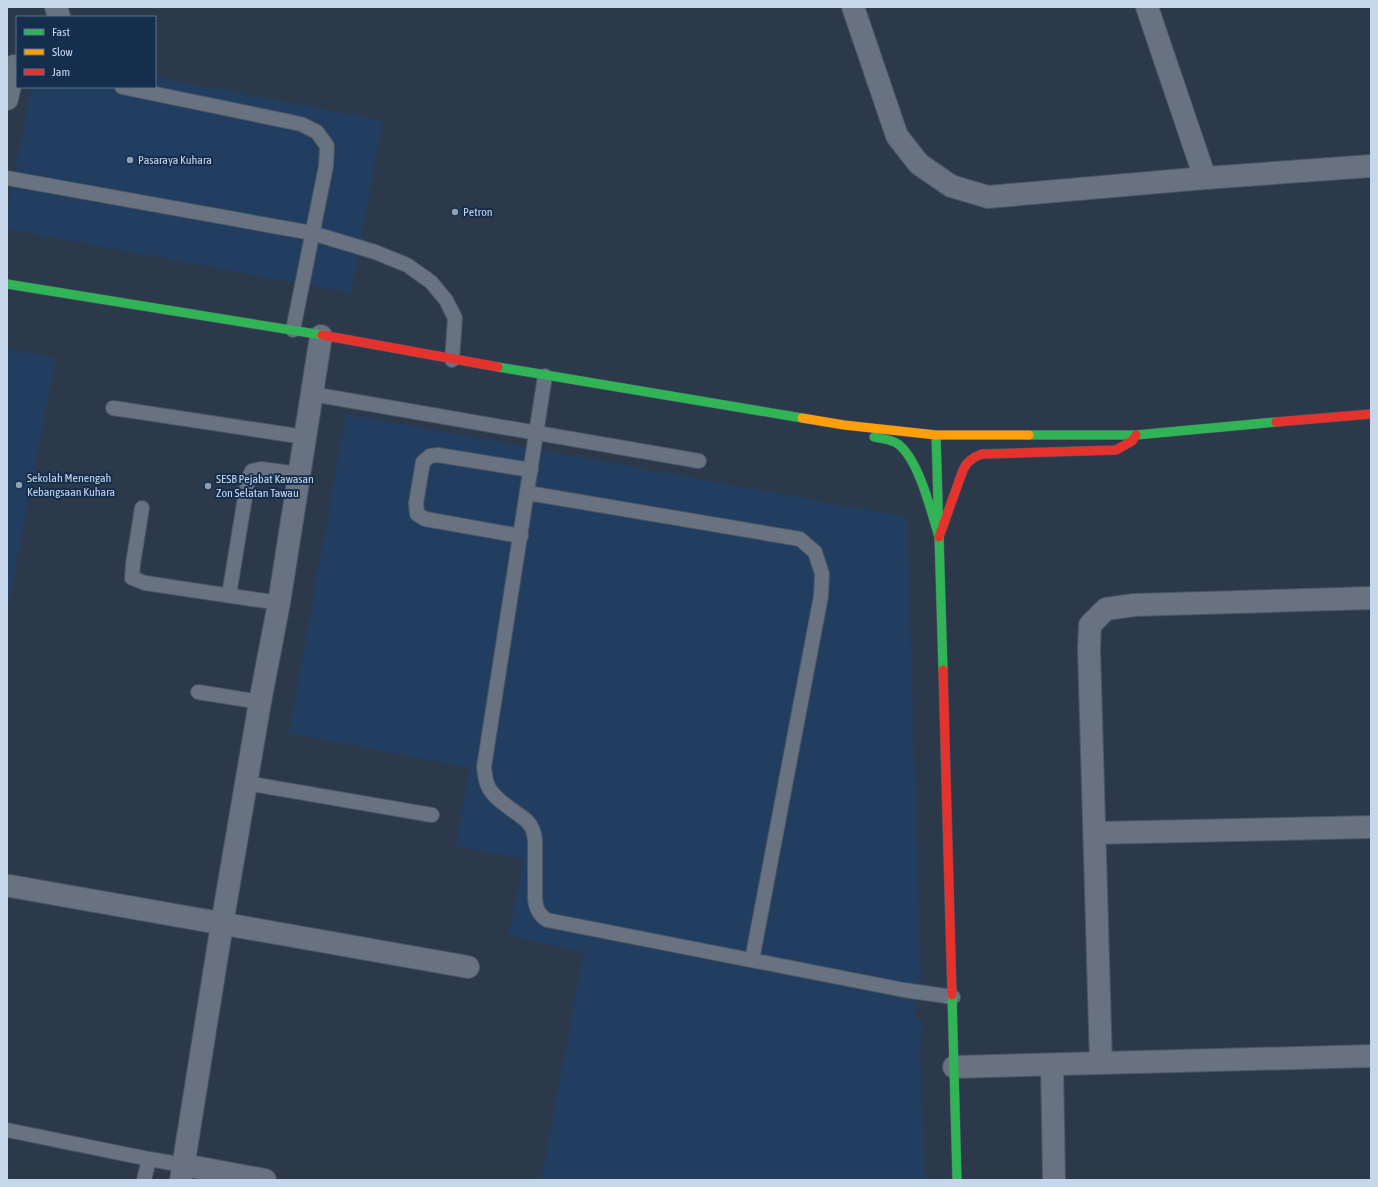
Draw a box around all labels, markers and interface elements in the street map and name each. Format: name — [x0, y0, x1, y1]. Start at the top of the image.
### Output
legend — [16, 16, 156, 88]
text: Fast — [52, 25, 70, 39]
text: Slow — [52, 45, 73, 59]
text: Jam — [52, 65, 70, 79]
place label: Pasaraya Kuhara — [138, 153, 212, 167]
marker: Pasaraya Kuhara — [125, 155, 135, 165]
place label: Petron — [463, 205, 493, 219]
marker: Petron — [450, 207, 460, 217]
place label: Sekolah Menengah Kebangsaan Kuhara — [27, 471, 115, 499]
place label: SESB Pejabat Kawasan Zon Selatan Tawau — [216, 472, 314, 500]
marker: Sekolah Menengah Kebangsaan Kuhara — [14, 480, 24, 490]
marker: SESB Pejabat Kawasan Zon Selatan Tawau — [203, 481, 213, 491]

